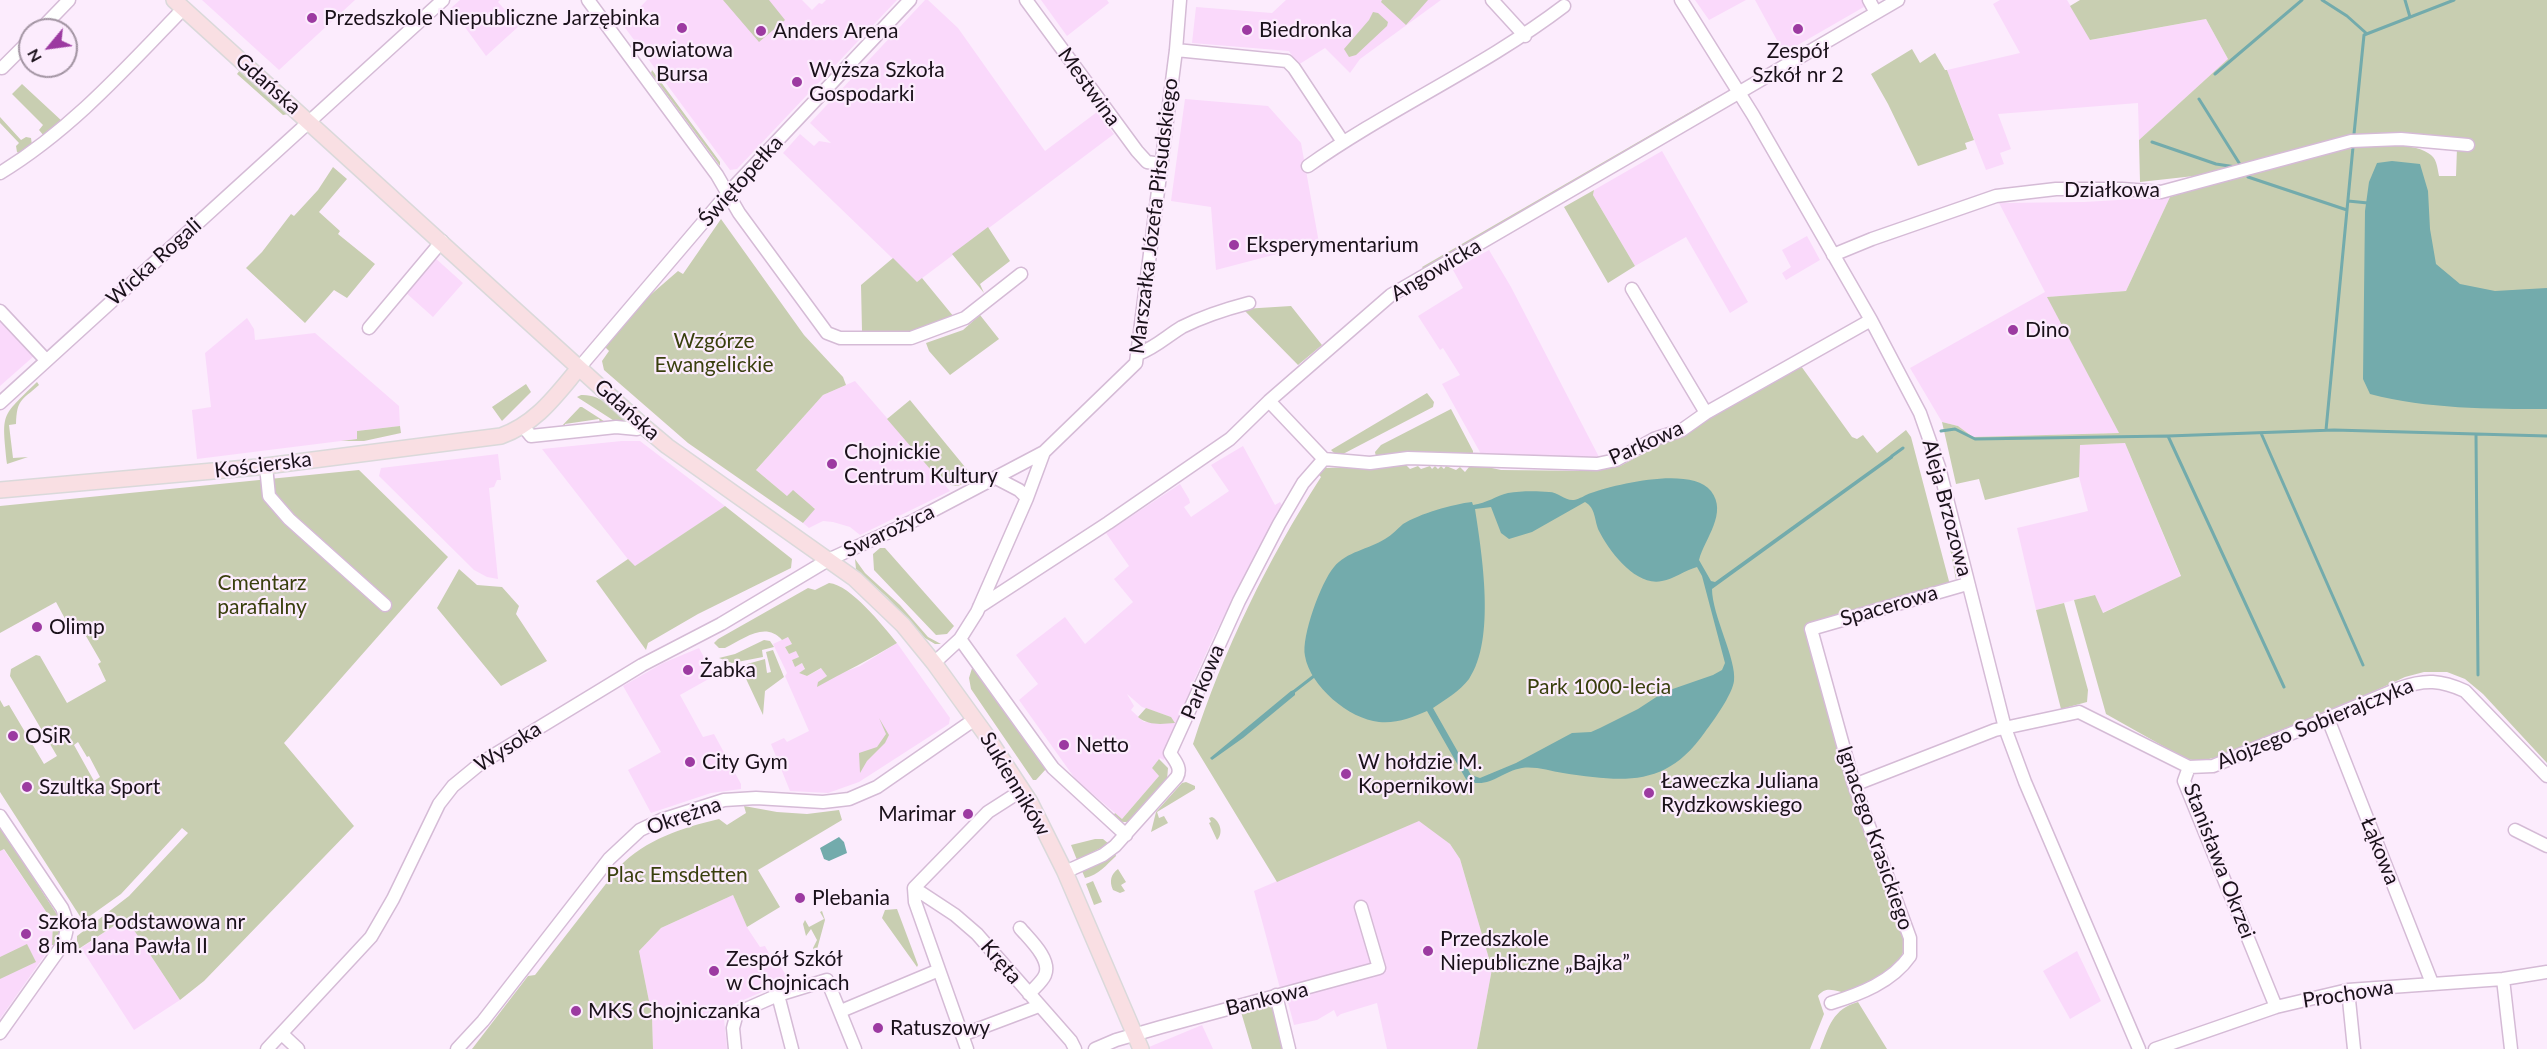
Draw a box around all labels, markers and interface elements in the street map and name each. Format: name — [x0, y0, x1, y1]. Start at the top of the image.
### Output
place label: Przedszkole Niepubliczne Jarzębinka — [324, 5, 660, 31]
marker: Przedszkole Niepubliczne Jarzębinka — [305, 11, 319, 25]
place label: Biedronka — [1259, 17, 1352, 43]
north arrow — [18, 18, 78, 78]
place label: Anders Arena — [773, 18, 898, 44]
marker: Powiatowa Bursa — [675, 21, 689, 35]
marker: Zespół Szkół nr 2 — [1791, 22, 1805, 36]
marker: Biedronka — [1240, 23, 1254, 37]
marker: Anders Arena — [754, 24, 768, 38]
place label: Powiatowa Bursa — [631, 37, 733, 87]
place label: Zespół Szkół nr 2 — [1752, 38, 1844, 88]
street label: Mestwina — [1052, 43, 1126, 131]
text: N — [22, 46, 45, 66]
street label: Gdańska — [230, 48, 306, 120]
place label: Wyższa Szkoła Gospodarki — [809, 57, 945, 107]
marker: Wyższa Szkoła Gospodarki — [790, 75, 804, 89]
street label: Marszałka Józefa Piłsudskiego — [1125, 77, 1183, 355]
street label: Świętopełka — [694, 130, 788, 232]
street label: Działkowa — [2064, 177, 2160, 203]
street label: Wicka Rogali — [101, 213, 207, 311]
place label: Eksperymentarium — [1246, 232, 1419, 258]
street label: Angowicka — [1386, 233, 1486, 307]
marker: Eksperymentarium — [1227, 238, 1241, 252]
place label: Dino — [2025, 317, 2069, 343]
marker: Dino — [2006, 323, 2020, 337]
park label: Wzgórze Ewangelickie — [655, 328, 773, 378]
street label: Gdańska — [589, 374, 665, 446]
street label: Parkowa — [1605, 415, 1687, 471]
street label: Aleja Brzozowa — [1917, 437, 1977, 579]
place label: Chojnickie Centrum Kultury — [844, 439, 998, 489]
street label: Kościerska — [213, 447, 313, 483]
marker: Chojnickie Centrum Kultury — [825, 457, 839, 471]
street label: Swarożyca — [840, 499, 938, 563]
park label: Cmentarz parafialny — [217, 570, 307, 620]
street label: Spacerowa — [1837, 580, 1941, 632]
place label: Olimp — [49, 614, 105, 640]
marker: Olimp — [30, 620, 44, 634]
street label: Parkowa — [1176, 641, 1230, 723]
place label: Żabka — [700, 657, 756, 683]
marker: Żabka — [681, 663, 695, 677]
street label: Alojzego Sobierajczyka — [2213, 673, 2417, 775]
park label: Park 1000-lecia — [1527, 674, 1671, 700]
street label: Wysoka — [470, 716, 546, 778]
place label: OSiR — [25, 723, 71, 749]
street label: Sukienników — [974, 728, 1056, 840]
marker: OSiR — [6, 729, 20, 743]
place label: Netto — [1076, 732, 1129, 758]
marker: Netto — [1057, 738, 1071, 752]
street label: Ignacego Krasickiego — [1832, 743, 1918, 933]
place label: City Gym — [702, 749, 788, 775]
place label: W hołdzie M. Kopernikowi — [1358, 749, 1482, 799]
marker: City Gym — [683, 755, 697, 769]
marker: W hołdzie M. Kopernikowi — [1339, 767, 1353, 781]
place label: Ławeczka Juliana Rydzkowskiego — [1661, 768, 1819, 818]
place label: Szultka Sport — [39, 774, 160, 800]
marker: Szultka Sport — [20, 780, 34, 794]
street label: Stanisława Okrzei — [2178, 780, 2260, 942]
marker: Ławeczka Juliana Rydzkowskiego — [1642, 786, 1656, 800]
street label: Okrężna — [643, 792, 725, 840]
place label: Marimar — [878, 801, 956, 827]
marker: Marimar — [961, 807, 975, 821]
street label: Łąkowa — [2355, 814, 2405, 888]
park label: Plac Emsdetten — [606, 862, 748, 888]
place label: Plebania — [812, 885, 890, 911]
marker: Plebania — [793, 891, 807, 905]
place label: Szkoła Podstawowa nr 8 im. Jana Pawła II — [38, 909, 245, 959]
place label: Przedszkole Niepubliczne „Bajka” — [1440, 926, 1630, 976]
marker: Szkoła Podstawowa nr 8 im. Jana Pawła II — [19, 927, 33, 941]
street label: Kręta — [975, 935, 1027, 989]
marker: Przedszkole Niepubliczne „Bajka” — [1421, 944, 1435, 958]
place label: Zespół Szkół w Chojnicach — [726, 946, 850, 996]
marker: Zespół Szkół w Chojnicach — [707, 964, 721, 978]
street label: Prochowa — [2301, 974, 2395, 1014]
street label: Bankowa — [1223, 977, 1311, 1021]
place label: MKS Chojniczanka — [588, 998, 760, 1024]
marker: MKS Chojniczanka — [569, 1004, 583, 1018]
place label: Ratuszowy — [890, 1015, 990, 1041]
marker: Ratuszowy — [871, 1021, 885, 1035]

